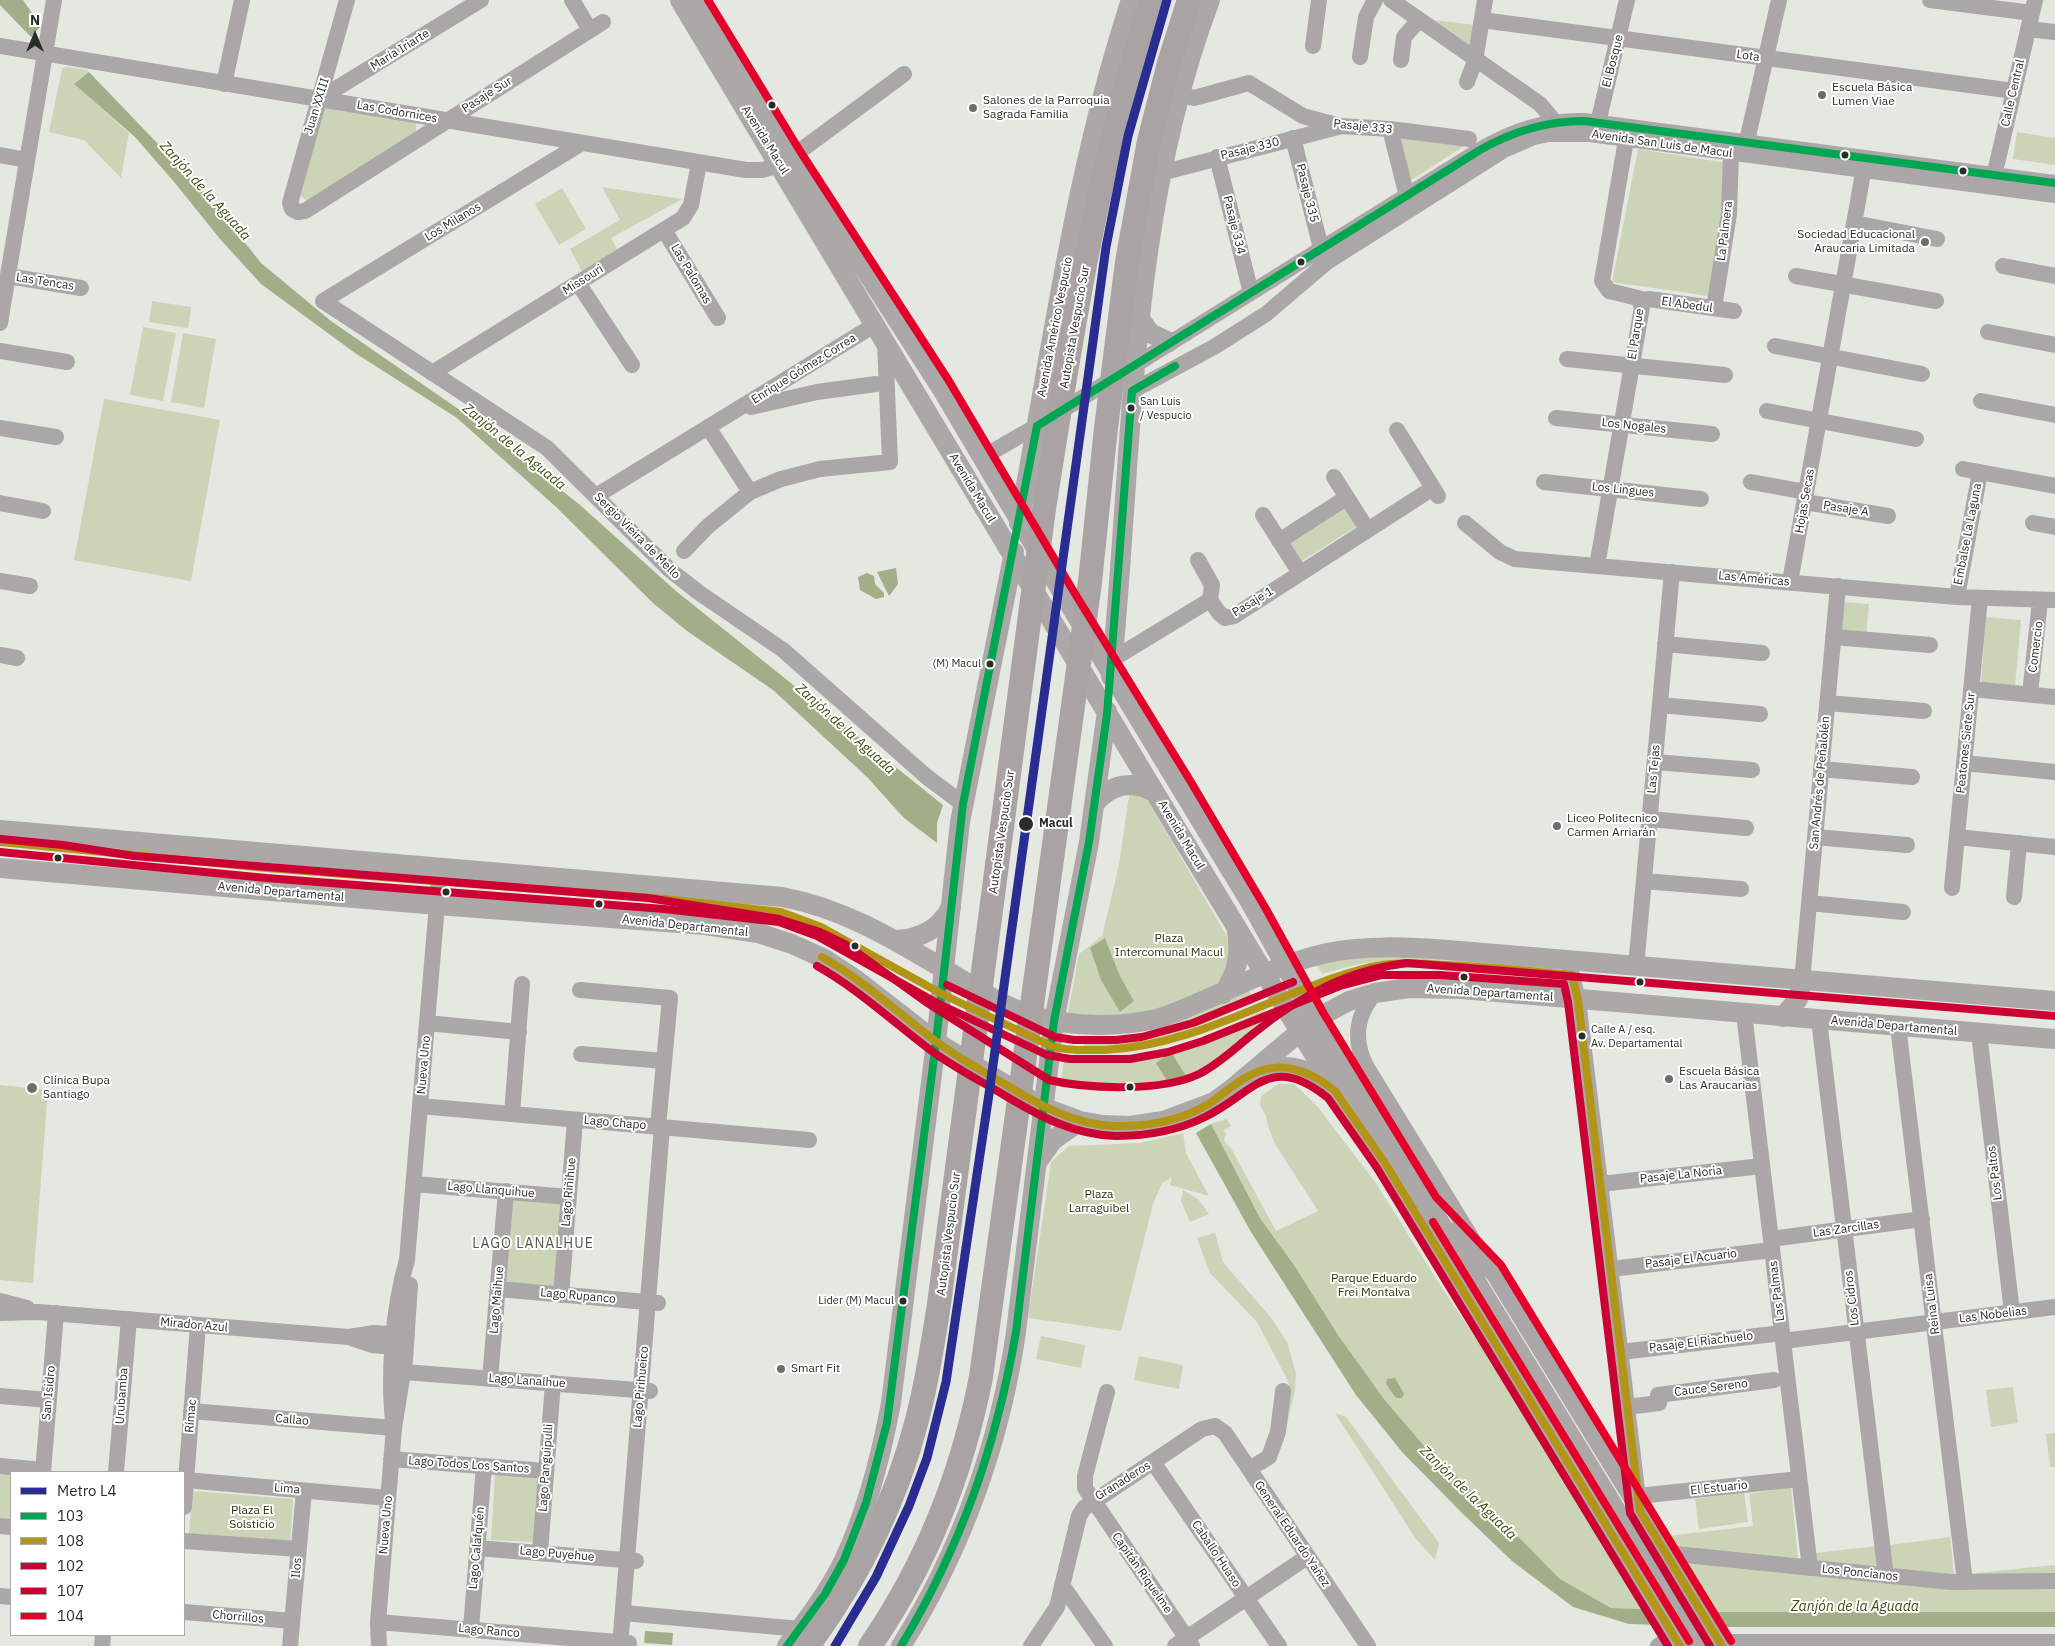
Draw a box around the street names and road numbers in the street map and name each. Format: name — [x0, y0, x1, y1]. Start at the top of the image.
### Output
street label: María Iriarte — [368, 26, 432, 74]
street label: El Bosque — [1599, 33, 1627, 89]
street label: Lota — [1735, 47, 1761, 65]
street label: Calle Central — [1998, 58, 2028, 128]
street label: Pasaje Sur — [459, 74, 515, 116]
street label: Juan XXIII — [302, 76, 332, 136]
street label: Las Codornices — [356, 98, 438, 126]
street label: Avenida Macul — [738, 103, 792, 177]
street label: Pasaje 333 — [1332, 117, 1394, 137]
street label: Avenida San Luis de Macul — [1591, 127, 1733, 161]
street label: Pasaje 330 — [1219, 135, 1281, 163]
street label: Pasaje 335 — [1293, 162, 1321, 224]
street label: Pasaje 334 — [1220, 194, 1248, 256]
street label: Los Milanos — [422, 200, 484, 244]
street label: La Palmera — [1714, 200, 1736, 262]
street label: Las Palomas — [667, 241, 715, 307]
street label: Avenida Américo Vespucio — [1034, 256, 1076, 398]
street label: Missouri — [560, 262, 606, 298]
street label: Autopista Vespucio Sur — [1057, 264, 1093, 390]
street label: Las Tencas — [15, 270, 75, 294]
street label: El Abedul — [1661, 294, 1713, 316]
street label: El Parque — [1625, 308, 1647, 360]
street label: Enrique Gómez Correa — [749, 331, 859, 407]
street label: Los Nogales — [1601, 415, 1667, 437]
street label: Avenida Macul — [946, 451, 998, 525]
street label: Hojas Secas — [1792, 468, 1818, 534]
street label: Los Lingues — [1591, 480, 1655, 500]
street label: Embalse La Laguna — [1951, 482, 1985, 586]
street label: Sergio Vieira de Mello — [591, 490, 683, 582]
street label: Pasaje A — [1822, 498, 1870, 520]
street label: Las Américas — [1718, 569, 1790, 589]
street label: Pasaje 1 — [1230, 584, 1276, 620]
street label: Comercio — [2026, 621, 2046, 673]
street label: Peatones Siete Sur — [1954, 692, 1978, 794]
street label: San Andrés de Peñalolén — [1807, 716, 1833, 850]
street label: Las Tejas — [1645, 744, 1663, 794]
street label: Autopista Vespucio Sur — [986, 769, 1018, 895]
street label: Avenida Macul — [1155, 798, 1207, 872]
street label: Avenida Departamental — [217, 879, 345, 905]
street label: Avenida Departamental — [621, 912, 749, 940]
street label: Avenida Departamental — [1426, 981, 1554, 1005]
street label: Avenida Departamental — [1830, 1013, 1958, 1039]
street label: Nueva Uno — [414, 1035, 434, 1095]
street label: Lago Chapo — [583, 1113, 647, 1133]
street label: Los Paltos — [1985, 1145, 2005, 1201]
street label: Lago Riñihue — [559, 1157, 579, 1227]
street label: Pasaje La Noria — [1639, 1164, 1723, 1186]
street label: Autopista Vespucio Sur — [934, 1171, 964, 1297]
street label: Lago Llanquihue — [447, 1179, 535, 1201]
street label: Las Zarcillas — [1812, 1217, 1880, 1241]
street label: Pasaje El Acuario — [1644, 1246, 1738, 1272]
street label: Las Palmas — [1766, 1260, 1788, 1322]
street label: Lago Maihue — [487, 1266, 507, 1334]
street label: Los Cidros — [1841, 1270, 1863, 1326]
street label: Reina Luisa — [1921, 1273, 1943, 1335]
street label: Lago Rupanco — [540, 1286, 616, 1306]
street label: Las Nobelias — [1958, 1304, 2028, 1326]
street label: Mirador Azul — [160, 1315, 228, 1335]
street label: Pasaje El Riachuelo — [1648, 1328, 1754, 1356]
street label: Lago Pirihueico — [630, 1346, 652, 1428]
street label: San Isidro — [39, 1365, 59, 1421]
street label: Urubamba — [113, 1367, 131, 1425]
street label: Lago Lanalhue — [488, 1371, 566, 1391]
street label: Cauce Sereno — [1673, 1376, 1749, 1400]
street label: Rímac — [182, 1399, 200, 1433]
street label: Callao — [275, 1411, 309, 1429]
street label: Lago Panguipulli — [536, 1424, 556, 1512]
street label: Lago Todos Los Santos — [408, 1454, 530, 1476]
street label: Granaderos — [1093, 1458, 1153, 1504]
street label: General Eduardo Yañez — [1251, 1478, 1333, 1590]
street label: El Estuario — [1690, 1478, 1748, 1498]
street label: Lima — [273, 1481, 301, 1497]
street label: Nueva Uno — [376, 1495, 396, 1555]
street label: Lago Calafquén — [466, 1506, 488, 1590]
street label: Caballo Huaso — [1188, 1518, 1244, 1590]
street label: Capitán Riquelme — [1109, 1530, 1175, 1616]
street label: Lago Puyehue — [519, 1544, 595, 1564]
street label: Ilos — [289, 1557, 305, 1579]
street label: Los Poncianos — [1821, 1562, 1899, 1584]
street label: Chorrillos — [212, 1608, 264, 1626]
street label: Lago Ranco — [458, 1621, 520, 1641]

